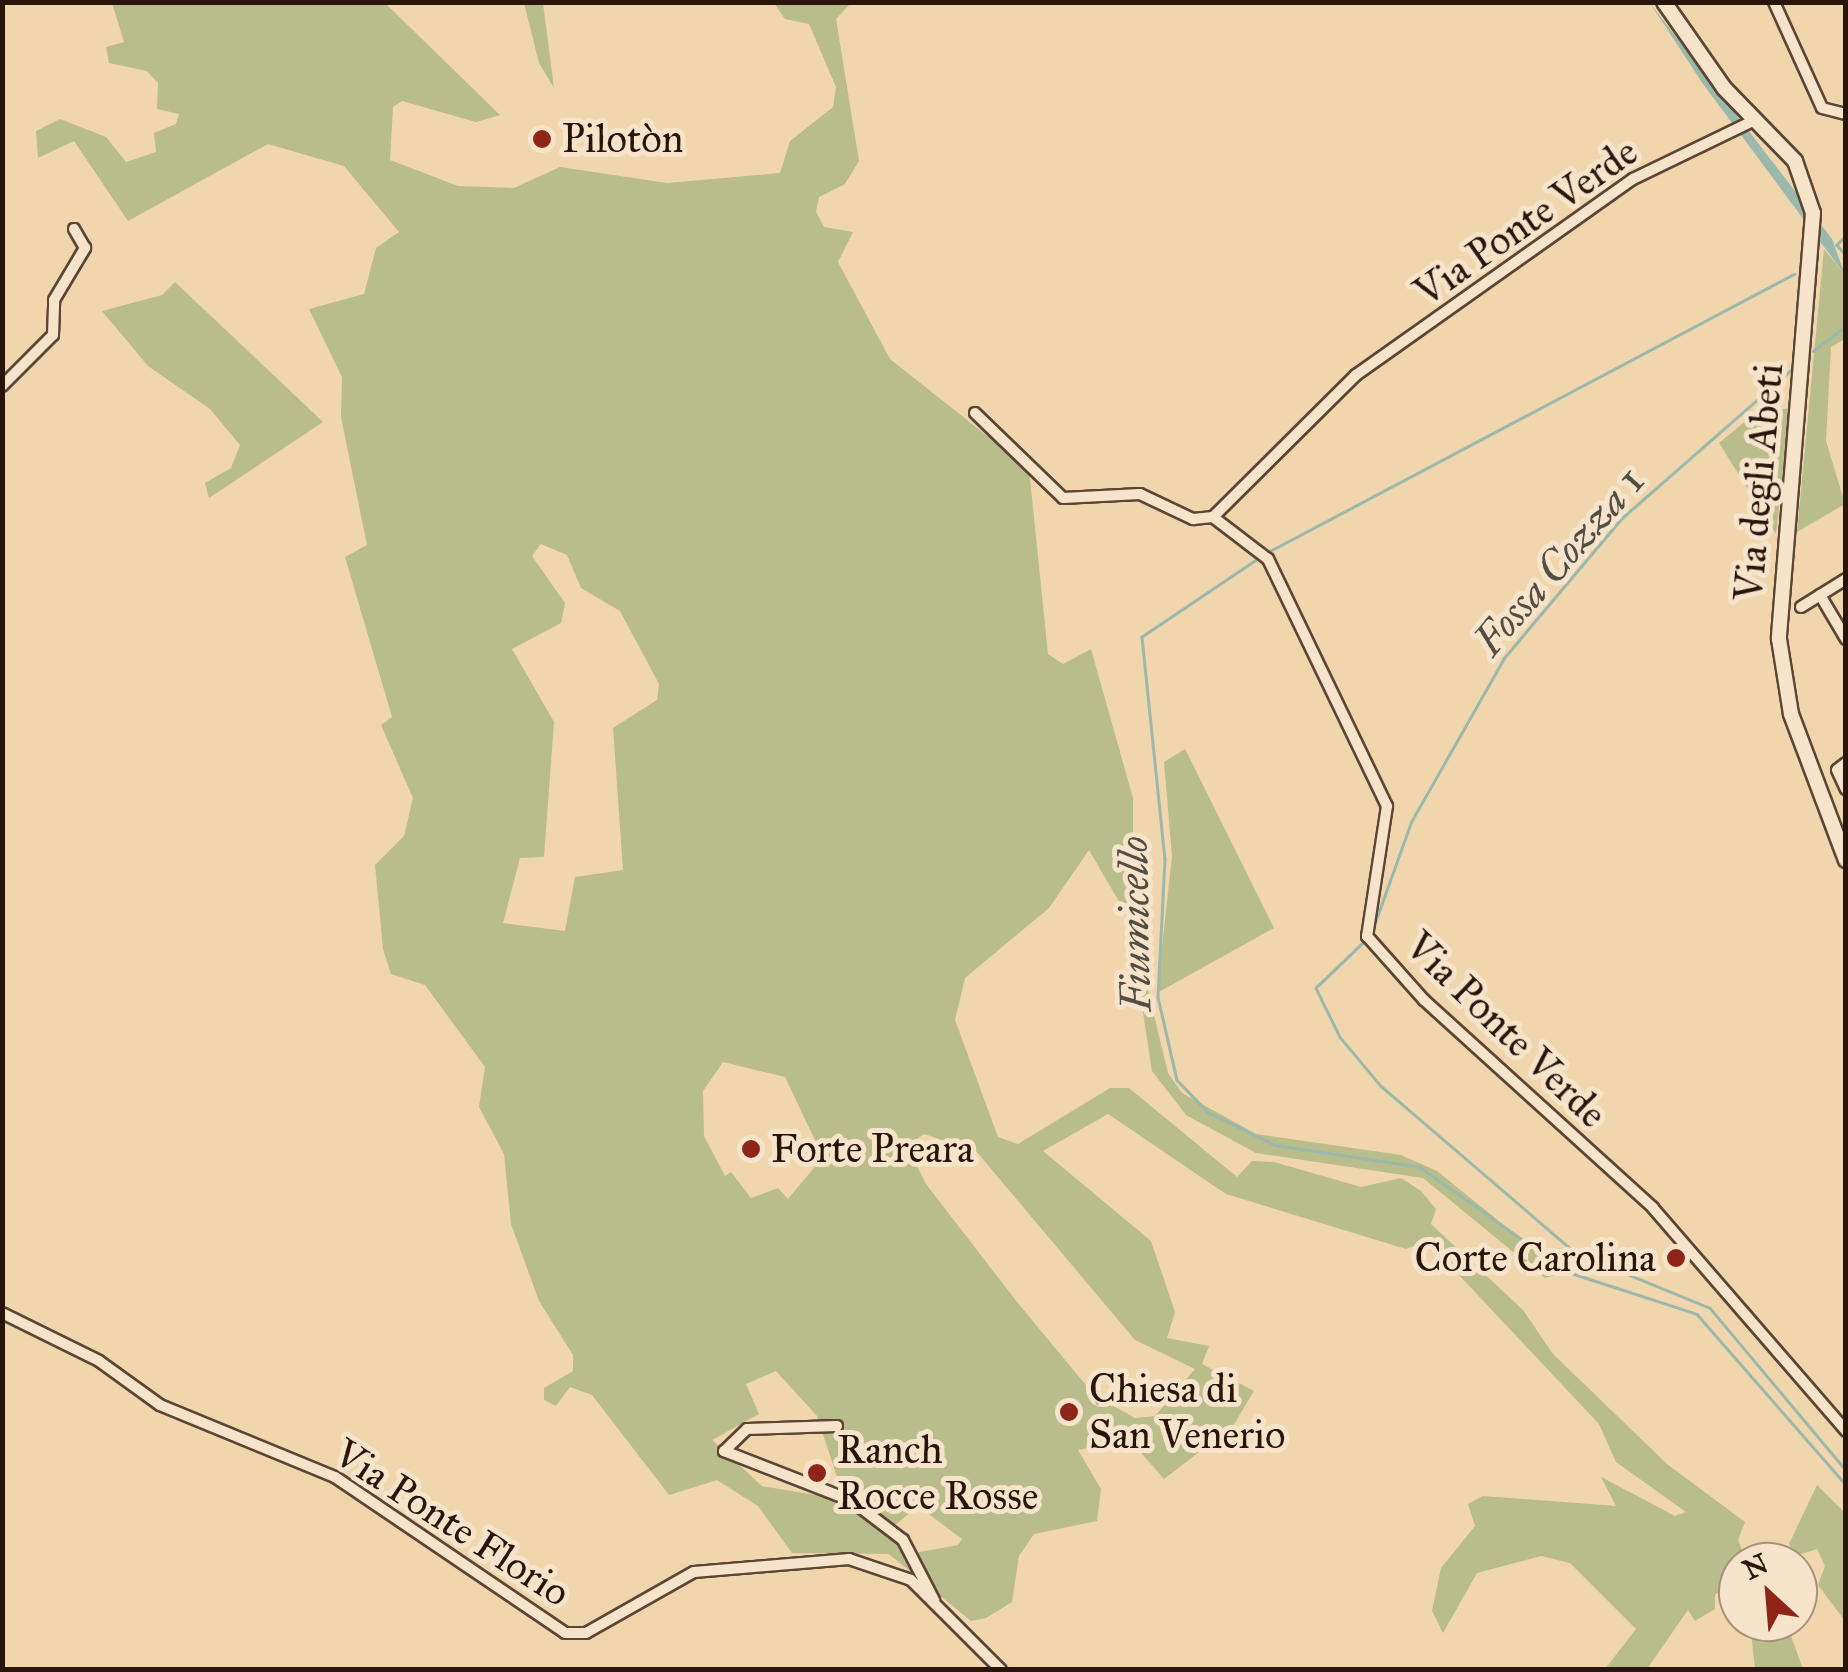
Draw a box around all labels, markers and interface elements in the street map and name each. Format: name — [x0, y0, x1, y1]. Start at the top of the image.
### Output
place label: Pilotòn — [562, 115, 683, 163]
marker: Pilotòn — [531, 128, 553, 150]
street label: Via Ponte Verde — [1405, 128, 1647, 316]
street label: Via degli Abeti — [1725, 361, 1793, 603]
water label: Fossa Cozza 1 — [1463, 456, 1655, 666]
water label: Fiumicello — [1108, 836, 1162, 1012]
street label: Via Ponte Verde — [1396, 922, 1616, 1138]
place label: Forte Preara — [771, 1125, 974, 1173]
marker: Forte Preara — [740, 1138, 762, 1160]
place label: Corte Carolina — [1414, 1234, 1656, 1282]
marker: Corte Carolina — [1665, 1247, 1687, 1269]
place label: Chiesa di San Venerio — [1089, 1365, 1285, 1459]
marker: Chiesa di San Venerio — [1058, 1401, 1080, 1423]
place label: Ranch Rocce Rosse — [837, 1426, 1038, 1520]
street label: Via Ponte Florio — [325, 1429, 579, 1617]
marker: Ranch Rocce Rosse — [806, 1462, 828, 1484]
north arrow — [1718, 1542, 1818, 1642]
text: N — [1737, 1545, 1774, 1587]

